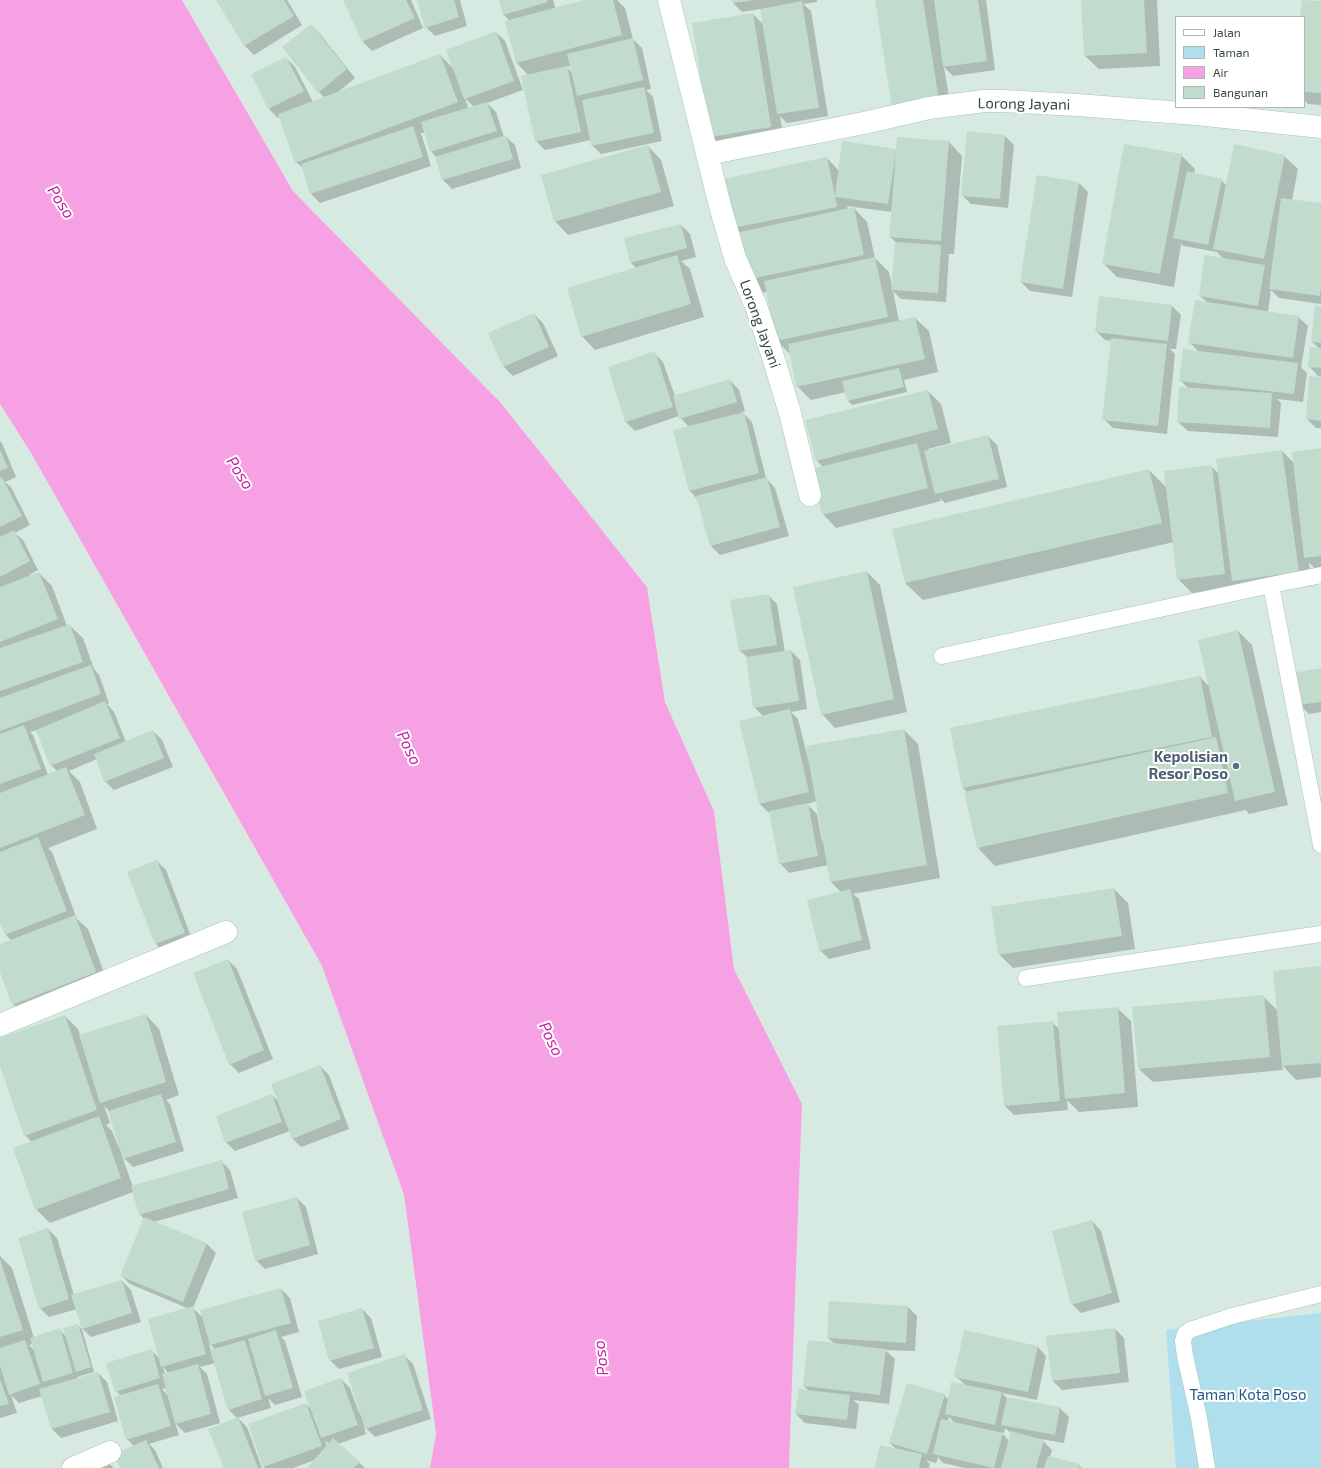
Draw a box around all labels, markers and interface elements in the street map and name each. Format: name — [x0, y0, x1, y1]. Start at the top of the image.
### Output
legend — [1175, 16, 1305, 108]
text: Jalan — [1213, 25, 1241, 39]
text: Taman — [1213, 45, 1250, 59]
text: Air — [1213, 65, 1228, 79]
text: Bangunan — [1213, 85, 1268, 99]
street label: Lorong Jayani — [977, 94, 1071, 114]
water label: Poso — [43, 182, 79, 222]
street label: Lorong Jayani — [736, 277, 784, 371]
water label: Poso — [222, 453, 258, 493]
water label: Poso — [393, 728, 425, 768]
place label: Kepolisian Resor Poso — [1149, 748, 1228, 783]
marker: Kepolisian Resor Poso — [1231, 761, 1241, 771]
water label: Poso — [535, 1019, 567, 1059]
water label: Poso — [589, 1339, 613, 1377]
park label: Taman Kota Poso — [1190, 1386, 1306, 1404]

